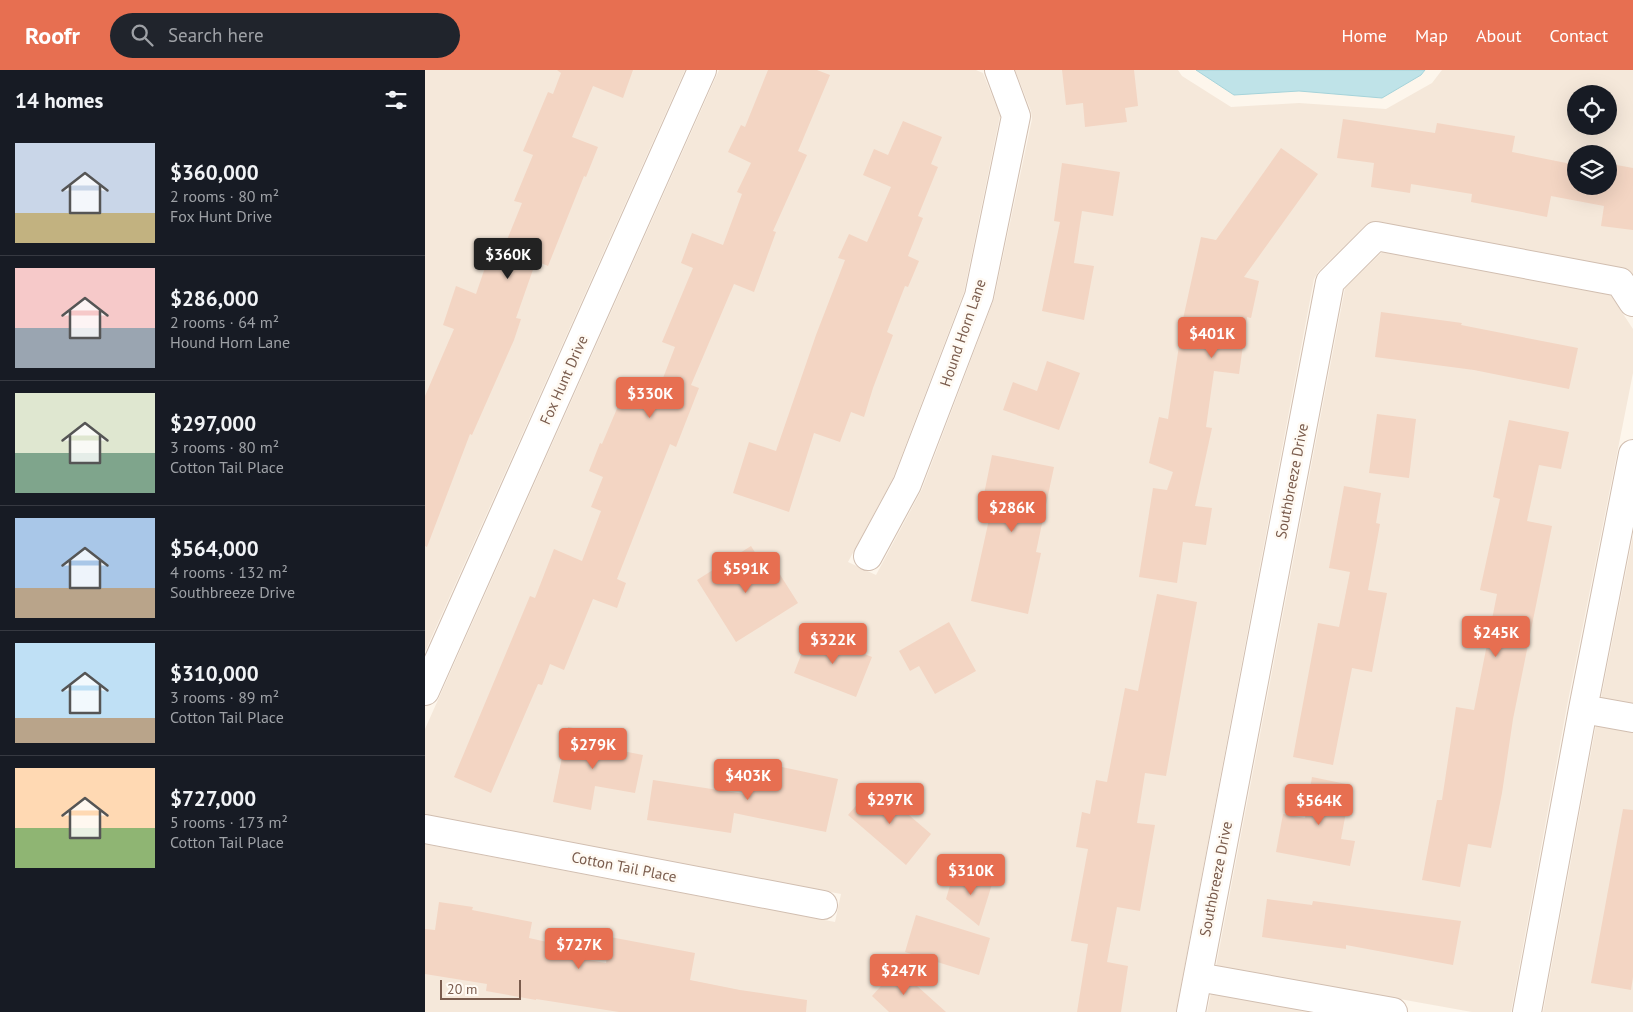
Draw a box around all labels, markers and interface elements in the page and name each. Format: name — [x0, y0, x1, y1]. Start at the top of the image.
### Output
search box — [110, 13, 460, 58]
text: Roofr — [25, 20, 80, 51]
icon: search — [128, 21, 156, 49]
text: Search here — [168, 23, 264, 47]
text: Home — [1341, 24, 1387, 47]
text: Map — [1415, 24, 1448, 47]
text: About — [1476, 24, 1522, 47]
text: Contact — [1550, 24, 1608, 47]
map controls — [1567, 85, 1617, 195]
button: locate — [1567, 85, 1617, 135]
icon: filters — [382, 86, 410, 114]
text: 14 homes — [15, 87, 103, 114]
button: layers — [1567, 145, 1617, 195]
text: $360,000 — [170, 159, 259, 186]
icon: home — [55, 163, 115, 223]
text: 2 rooms · 80 m² — [170, 186, 279, 206]
text: Fox Hunt Drive — [170, 206, 272, 226]
pin: $360K — [473, 238, 543, 280]
text: $360K — [485, 244, 531, 264]
street label: Hound Horn Lane — [935, 276, 990, 389]
text: $286,000 — [170, 285, 259, 312]
icon: home — [55, 288, 115, 348]
text: 2 rooms · 64 m² — [170, 312, 279, 332]
pin: $401K — [1177, 316, 1247, 359]
text: $401K — [1189, 323, 1235, 343]
text: Hound Horn Lane — [170, 332, 290, 352]
street label: Fox Hunt Drive — [535, 332, 592, 427]
pin: $330K — [615, 376, 685, 419]
text: $330K — [627, 383, 673, 403]
text: $297,000 — [170, 410, 256, 437]
icon: home — [55, 413, 115, 473]
street label: Southbreeze Drive — [1271, 422, 1312, 540]
text: 3 rooms · 80 m² — [170, 437, 279, 457]
text: Cotton Tail Place — [170, 457, 284, 477]
pin: $286K — [977, 490, 1047, 533]
text: $286K — [989, 497, 1035, 517]
text: $564,000 — [170, 535, 259, 562]
icon: home — [55, 538, 115, 598]
pin: $591K — [711, 552, 781, 594]
text: $591K — [723, 558, 769, 578]
text: 4 rooms · 132 m² — [170, 562, 288, 582]
text: Southbreeze Drive — [170, 582, 295, 602]
pin: $245K — [1461, 616, 1531, 658]
pin: $322K — [798, 622, 868, 665]
text: $245K — [1473, 622, 1519, 642]
text: $322K — [810, 629, 856, 649]
text: $310,000 — [170, 660, 259, 687]
icon: home — [55, 663, 115, 723]
text: 3 rooms · 89 m² — [170, 687, 279, 707]
text: Cotton Tail Place — [170, 707, 284, 727]
pin: $279K — [558, 728, 628, 770]
text: $279K — [570, 734, 616, 754]
pin: $403K — [713, 758, 783, 801]
text: $403K — [725, 765, 771, 785]
pin: $297K — [855, 782, 925, 825]
pin: $564K — [1284, 784, 1354, 826]
text: $727,000 — [170, 785, 256, 812]
icon: home — [55, 788, 115, 848]
text: $297K — [867, 789, 913, 809]
text: $564K — [1296, 790, 1342, 810]
text: 5 rooms · 173 m² — [170, 812, 288, 832]
street label: Southbreeze Drive — [1195, 820, 1236, 938]
text: Cotton Tail Place — [170, 832, 284, 852]
street label: Cotton Tail Place — [570, 847, 678, 886]
pin: $310K — [936, 854, 1006, 896]
text: $310K — [948, 860, 994, 880]
pin: $727K — [544, 928, 614, 970]
text: $727K — [556, 934, 602, 954]
pin: $247K — [869, 954, 939, 996]
text: $247K — [881, 960, 927, 980]
scale bar — [440, 977, 521, 1000]
text: 20 m — [447, 980, 477, 998]

